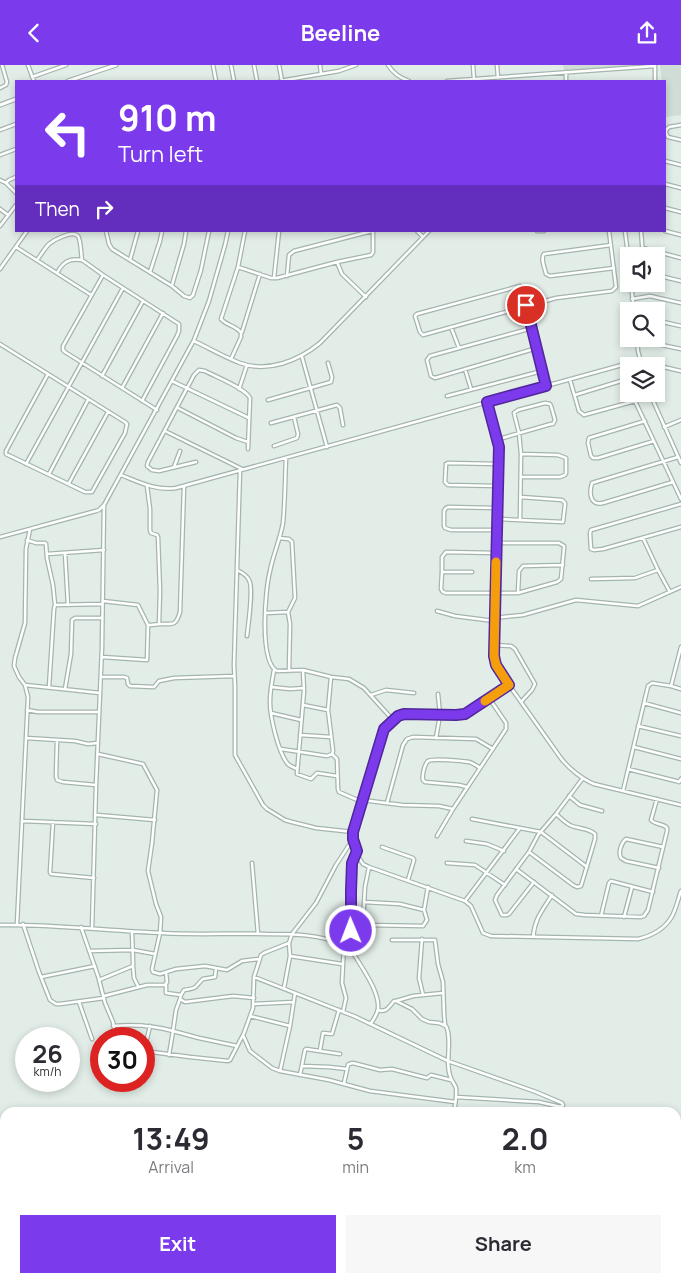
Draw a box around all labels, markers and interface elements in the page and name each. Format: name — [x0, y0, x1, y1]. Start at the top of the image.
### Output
text: Beeline — [301, 18, 380, 48]
icon: back — [20, 19, 48, 47]
icon: share — [633, 19, 661, 47]
text: 910 m — [118, 94, 217, 142]
icon: left — [35, 100, 100, 165]
text: Turn left — [118, 139, 203, 169]
icon: right — [90, 195, 118, 223]
text: Then — [35, 196, 80, 222]
map controls — [620, 247, 665, 402]
button: sound — [620, 247, 665, 292]
pin — [505, 284, 547, 326]
icon: arrive — [512, 291, 540, 319]
button: search — [620, 302, 665, 347]
button: layers — [620, 357, 665, 402]
position arrow — [324, 904, 376, 956]
speed limit sign: 30 — [90, 1027, 155, 1092]
text: 26 — [32, 1036, 63, 1071]
text: km/h — [34, 1063, 61, 1080]
text: 13:49 — [133, 1118, 210, 1159]
text: 5 — [347, 1118, 364, 1159]
text: 2.0 — [502, 1118, 548, 1159]
text: Arrival — [148, 1156, 194, 1178]
text: min — [342, 1156, 369, 1178]
text: km — [514, 1156, 536, 1178]
button: Exit — [20, 1215, 336, 1273]
button: Share — [346, 1215, 661, 1273]

